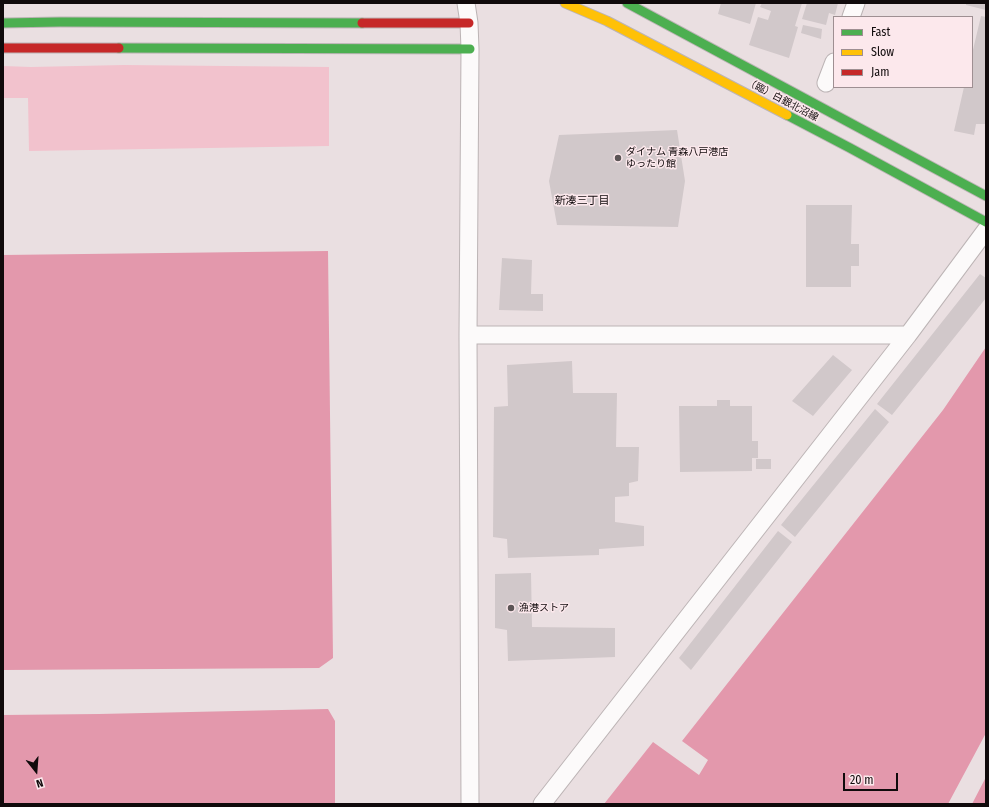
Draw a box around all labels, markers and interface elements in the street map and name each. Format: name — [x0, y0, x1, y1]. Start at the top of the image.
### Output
legend — [833, 16, 973, 88]
text: Fast — [871, 25, 890, 39]
text: Slow — [871, 45, 894, 59]
text: Jam — [871, 65, 889, 79]
street label: （臨）白銀北沼線 — [744, 76, 820, 124]
place label: ダイナム 青森八戸港店 ゆったり館 — [626, 146, 728, 170]
marker: ダイナム 青森八戸港店 ゆったり館 — [613, 153, 623, 163]
district label: 新湊三丁目 — [555, 194, 609, 208]
place label: 漁港ストア — [519, 602, 569, 614]
marker: 漁港ストア — [506, 603, 516, 613]
north arrow — [16, 751, 56, 791]
scale bar — [845, 765, 900, 791]
text: 20 m — [850, 773, 874, 787]
text: N — [35, 776, 45, 790]

